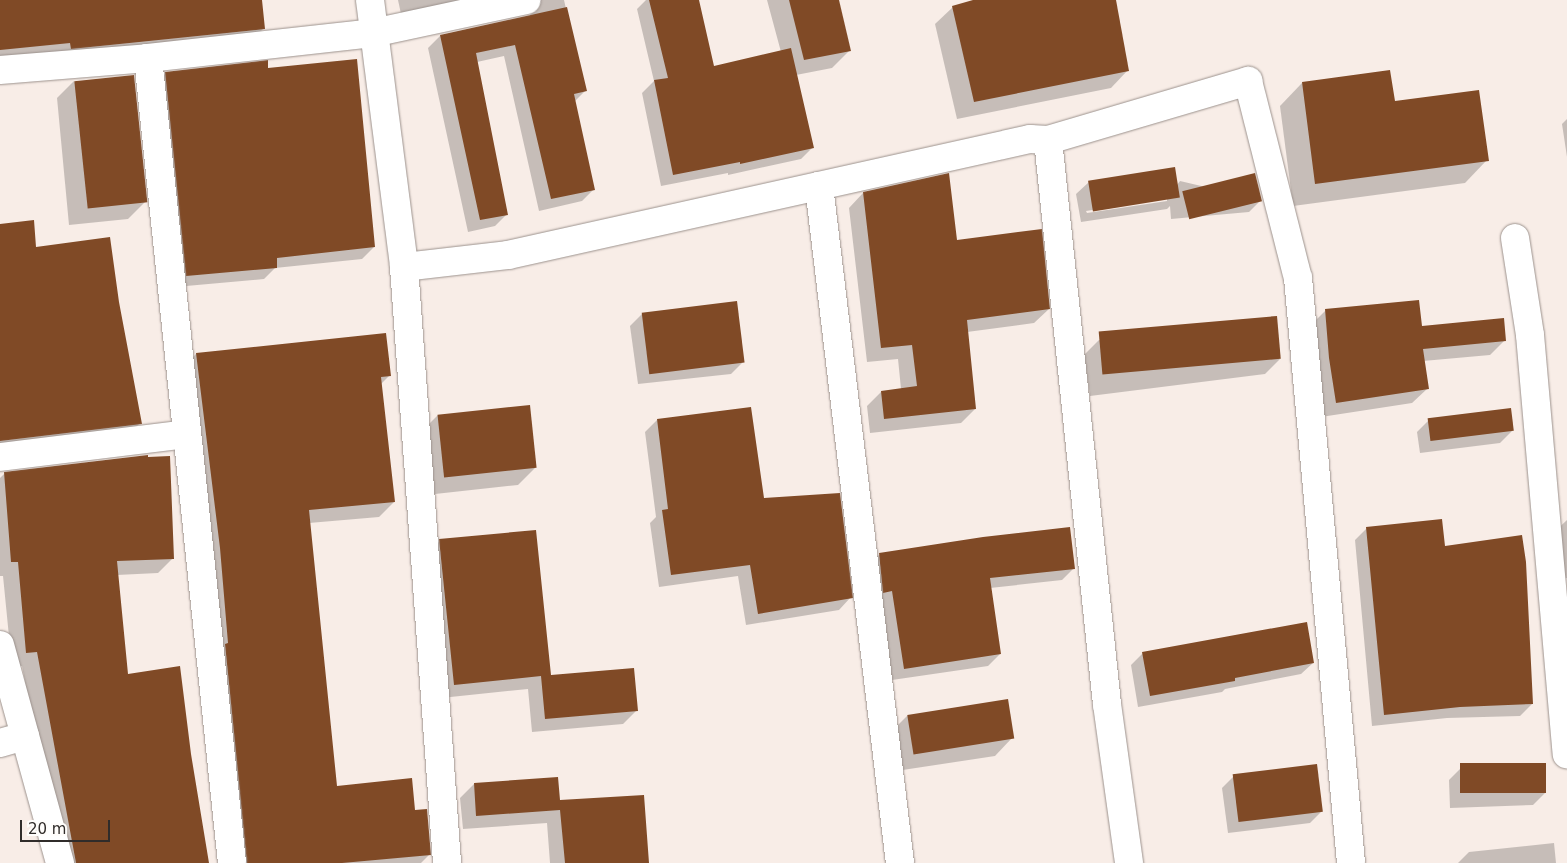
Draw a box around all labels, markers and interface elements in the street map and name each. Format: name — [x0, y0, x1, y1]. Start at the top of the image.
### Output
scale bar — [22, 810, 112, 842]
text: 20 m — [28, 820, 66, 838]

